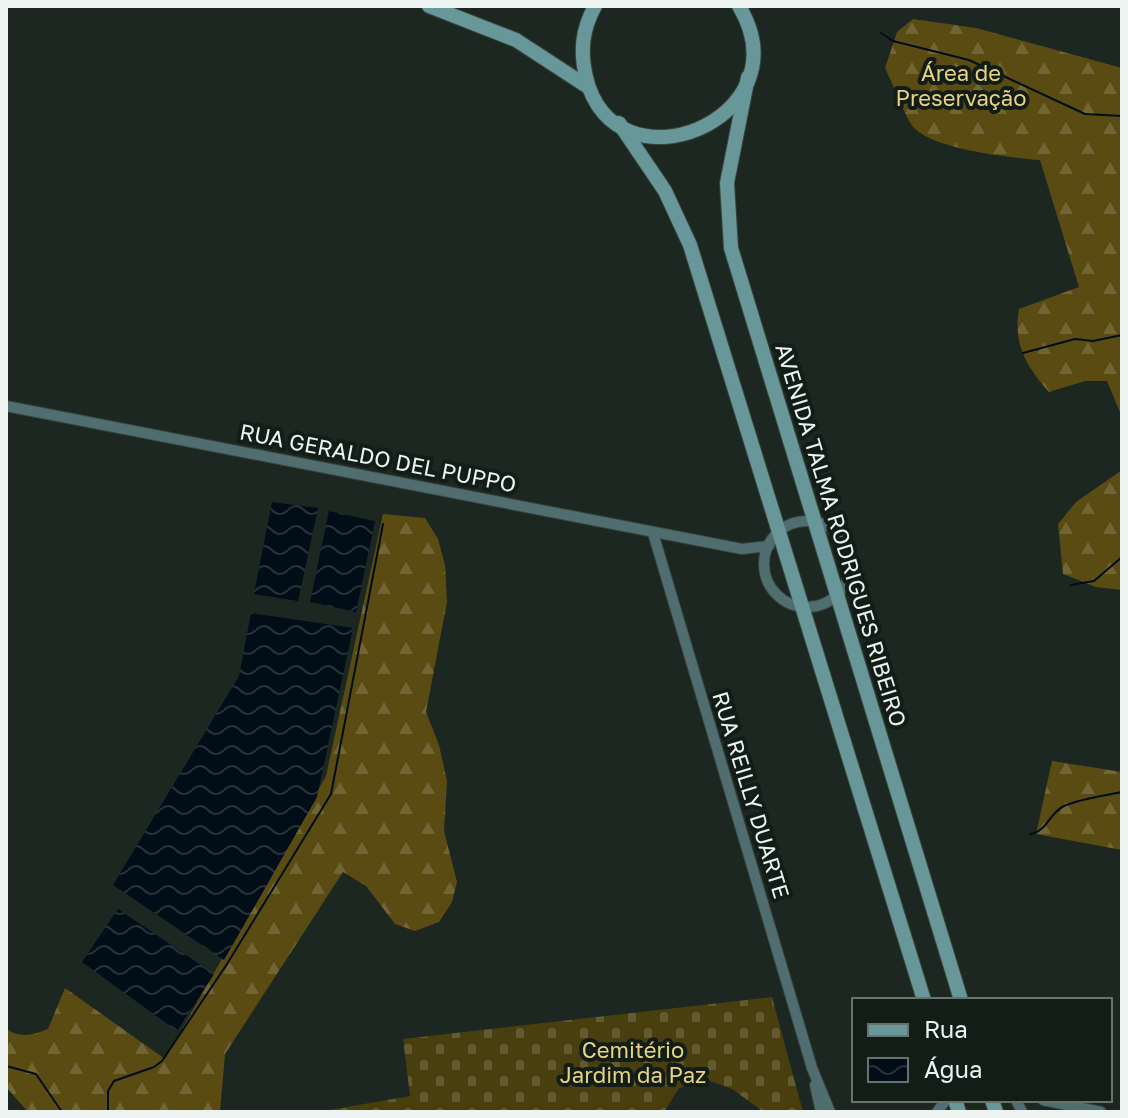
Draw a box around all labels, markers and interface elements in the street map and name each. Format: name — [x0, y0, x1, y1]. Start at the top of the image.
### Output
park label: Área de Preservação — [896, 59, 1026, 111]
street label: AVENIDA TALMA RODRIGUES RIBEIRO — [770, 340, 913, 730]
street label: RUA GERALDO DEL PUPPO — [238, 417, 519, 498]
street label: RUA REILLY DUARTE — [707, 688, 796, 902]
legend — [852, 998, 1112, 1102]
text: Rua — [924, 1014, 968, 1043]
park label: Cemitério Jardim da Paz — [560, 1036, 706, 1088]
text: Água — [924, 1054, 983, 1083]

